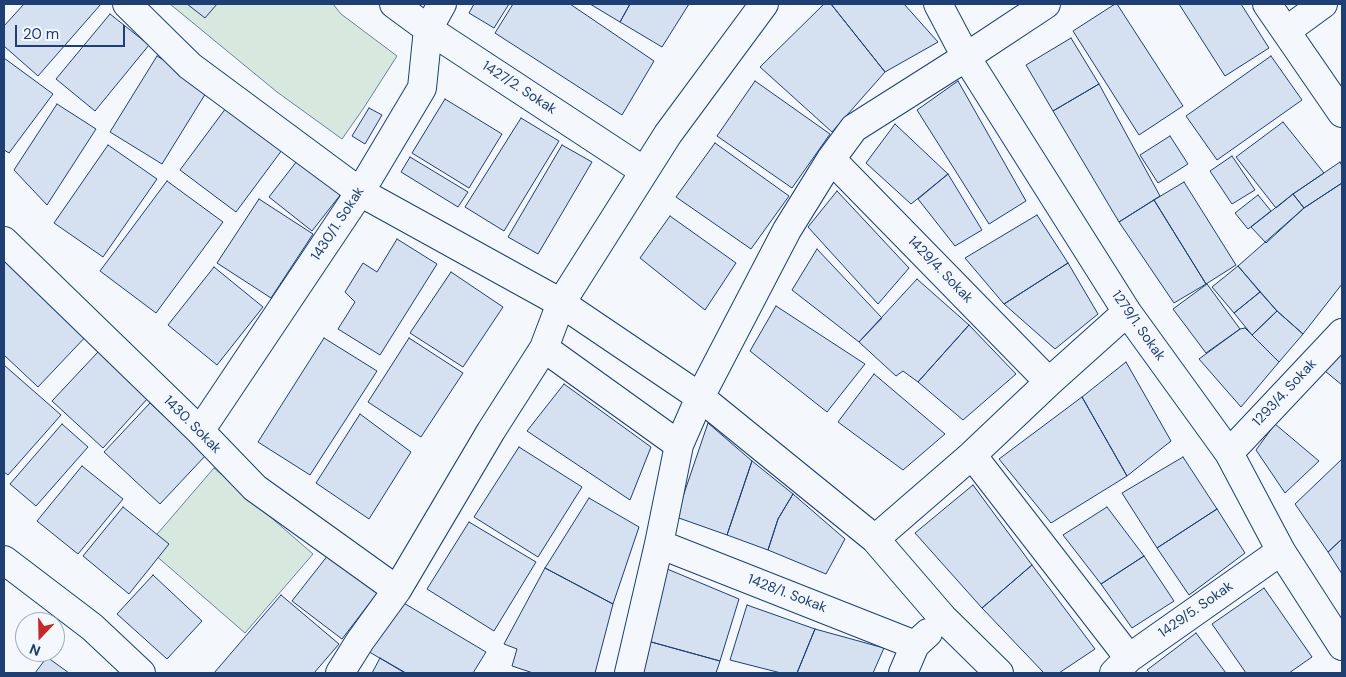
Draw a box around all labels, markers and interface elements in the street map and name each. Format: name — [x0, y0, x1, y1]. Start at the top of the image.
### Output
scale bar — [18, 15, 128, 47]
text: 20 m — [23, 24, 59, 44]
street label: 1427/2. Sokak — [479, 58, 559, 118]
street label: 1430/1. Sokak — [308, 184, 368, 264]
street label: 1429/4. Sokak — [904, 233, 976, 307]
street label: 1279/1. Sokak — [1108, 288, 1168, 364]
street label: 1293/4. Sokak — [1250, 356, 1320, 430]
street label: 1430. Sokak — [160, 393, 224, 457]
street label: 1428/1. Sokak — [745, 571, 829, 617]
street label: 1429/5. Sokak — [1156, 578, 1236, 642]
north arrow — [15, 612, 65, 662]
text: N — [27, 640, 43, 660]

